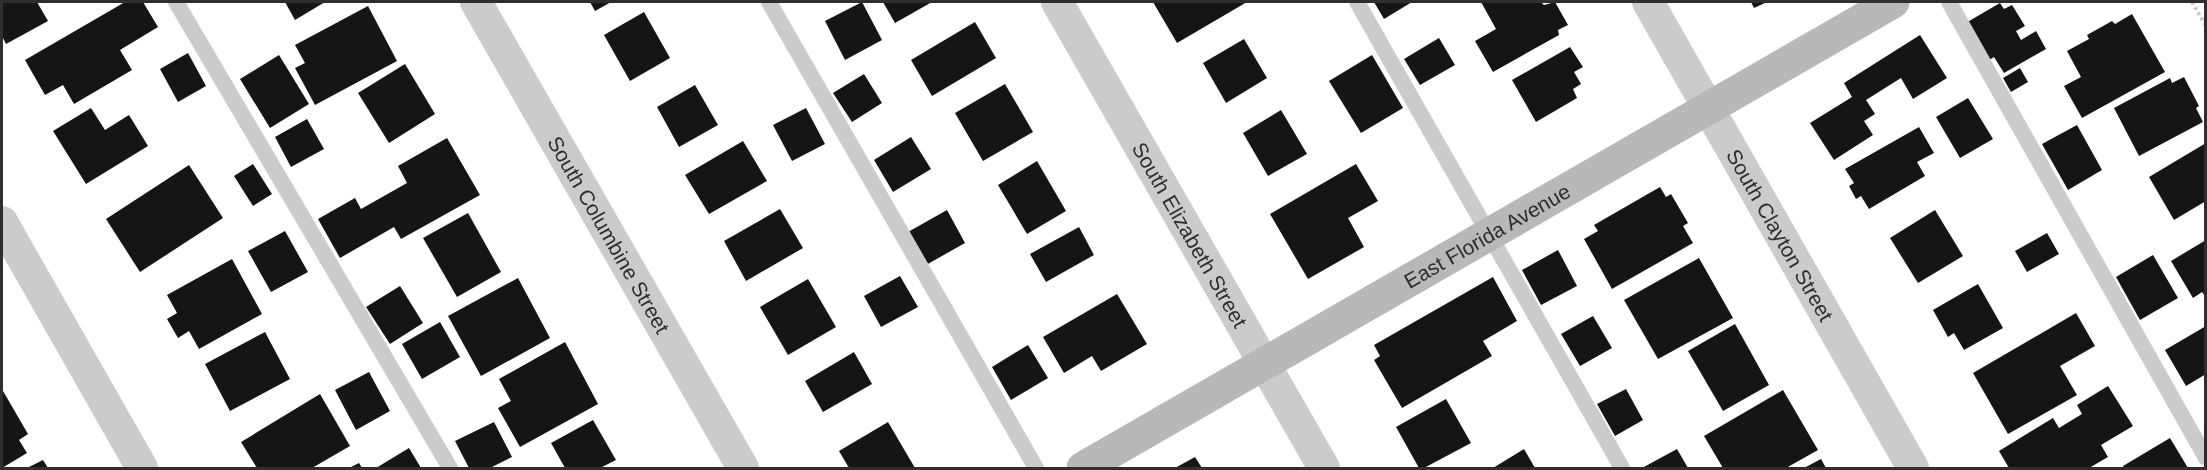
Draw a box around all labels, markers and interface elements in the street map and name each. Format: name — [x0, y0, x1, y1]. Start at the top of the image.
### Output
street label: South Columbine Street — [544, 132, 675, 337]
street label: South Elizabeth Street — [1128, 138, 1252, 331]
street label: South Clayton Street — [1723, 145, 1838, 325]
street label: East Florida Avenue — [1400, 179, 1574, 292]

